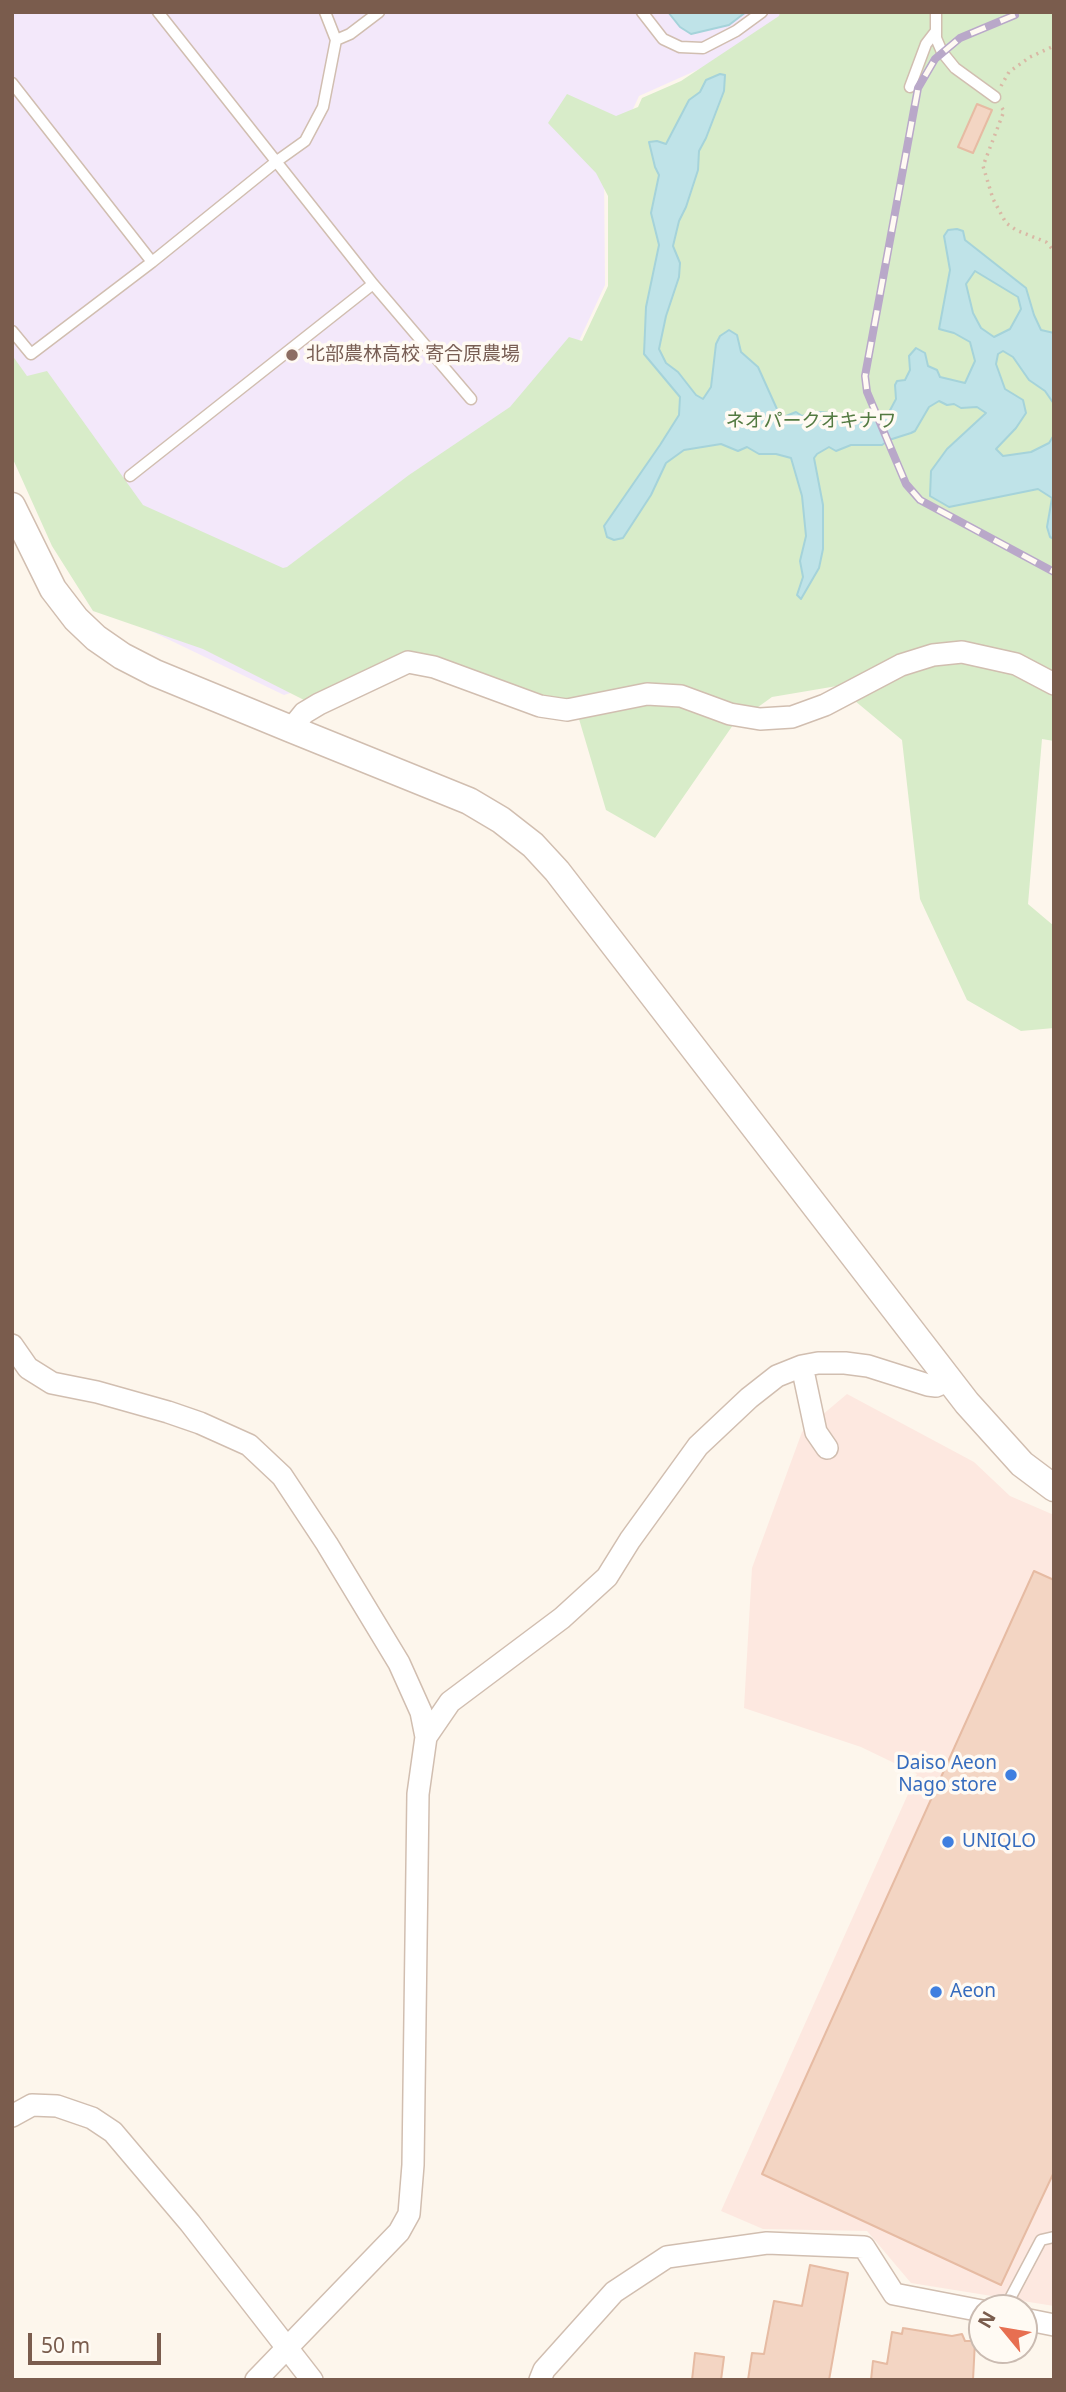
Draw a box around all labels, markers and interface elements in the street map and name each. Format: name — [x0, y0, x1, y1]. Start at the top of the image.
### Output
place label: 北部農林高校 寄合原農場 — [306, 344, 520, 366]
marker: 北部農林高校 寄合原農場 — [284, 347, 300, 363]
park label: ネオパークオキナワ — [726, 411, 896, 433]
place label: Daiso Aeon Nago store — [896, 1753, 997, 1797]
marker: Daiso Aeon Nago store — [1003, 1767, 1019, 1783]
place label: UNIQLO — [962, 1831, 1036, 1853]
marker: UNIQLO — [940, 1834, 956, 1850]
place label: Aeon — [950, 1981, 996, 2003]
marker: Aeon — [928, 1984, 944, 2000]
north arrow — [968, 2294, 1038, 2364]
text: N — [971, 2306, 1002, 2333]
scale bar — [32, 2318, 164, 2362]
text: 50 m — [41, 2331, 90, 2359]

